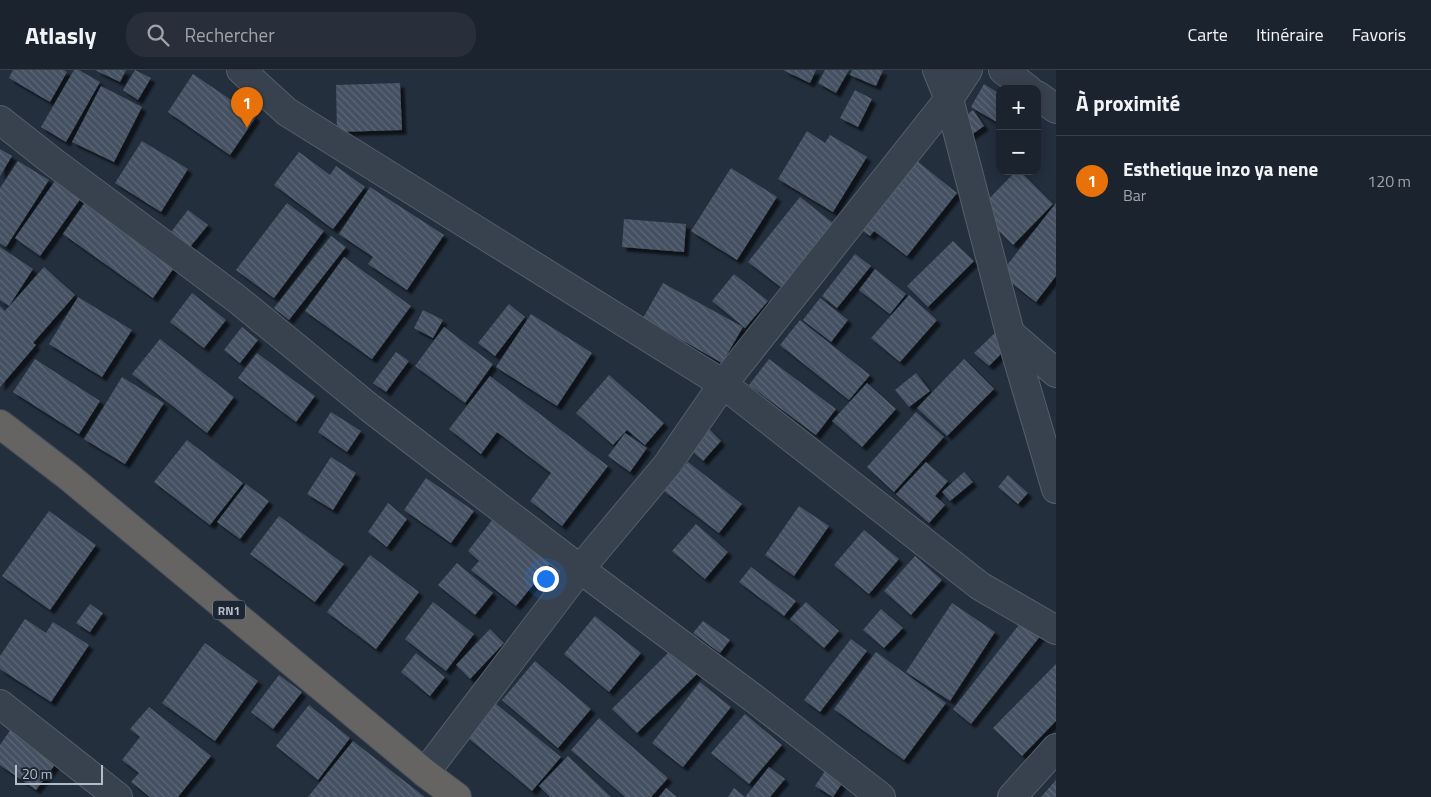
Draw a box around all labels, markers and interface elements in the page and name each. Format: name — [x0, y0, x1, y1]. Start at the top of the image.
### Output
search box — [126, 12, 476, 57]
text: Atlasly — [25, 17, 96, 53]
text: Rechercher — [184, 20, 275, 49]
icon: search — [144, 21, 172, 49]
text: Carte — [1187, 21, 1228, 48]
text: Itinéraire — [1256, 21, 1324, 48]
text: Favoris — [1352, 21, 1406, 48]
map controls — [996, 85, 1041, 175]
button: + — [996, 85, 1041, 130]
pin: 1 — [231, 87, 263, 128]
text: À proximité — [1076, 87, 1180, 119]
button: − — [996, 130, 1041, 175]
text: Esthetique inzo ya nene — [1123, 154, 1318, 183]
text: 1 — [1088, 169, 1096, 193]
text: 120 m — [1367, 169, 1411, 193]
text: Bar — [1123, 183, 1146, 207]
your location — [533, 566, 559, 592]
road number: RN1 — [213, 600, 245, 620]
scale bar — [15, 762, 102, 785]
text: 20 m — [22, 763, 52, 784]

